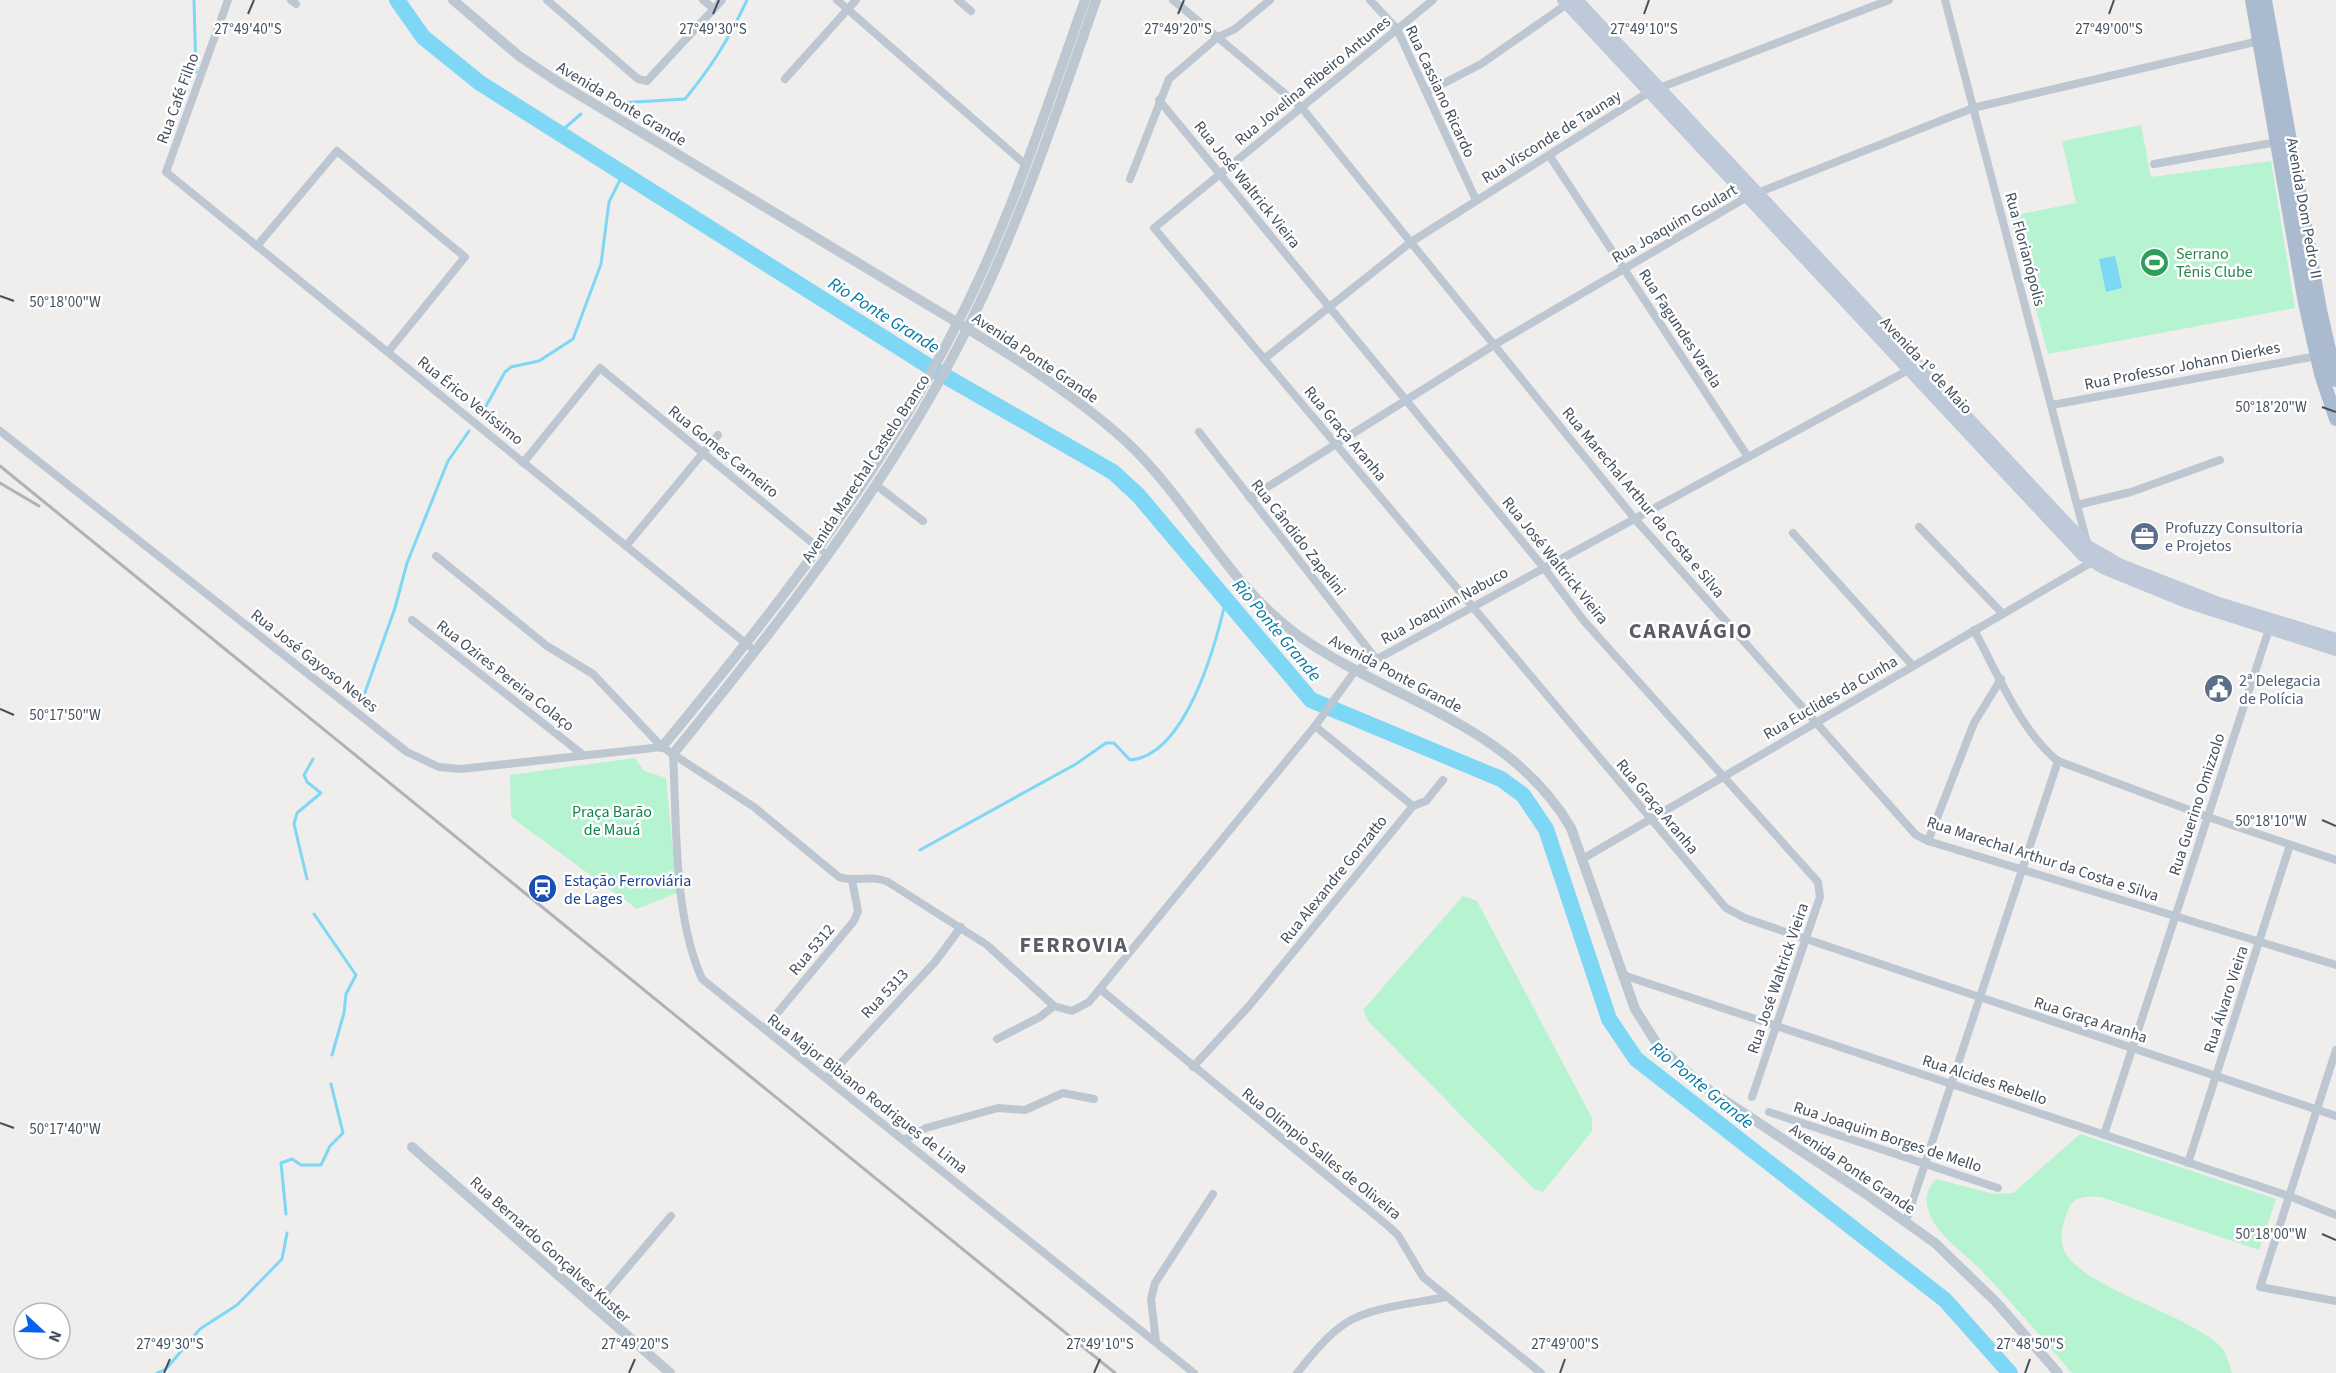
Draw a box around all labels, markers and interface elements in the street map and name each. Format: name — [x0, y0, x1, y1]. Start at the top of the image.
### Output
street label: Rua Jovelina Ribeiro Antunes — [1230, 11, 1395, 151]
text: 27°49'40"S — [214, 19, 282, 40]
text: 27°49'30"S — [679, 19, 747, 40]
text: 27°49'20"S — [1144, 19, 1212, 40]
text: 27°49'10"S — [1610, 19, 1678, 40]
text: 27°49'00"S — [2075, 19, 2143, 40]
street label: Rua Cassiano Ricardo — [1400, 22, 1480, 161]
street label: Rua Café Filho — [151, 50, 205, 147]
street label: Avenida Ponte Grande — [552, 56, 691, 151]
street label: Rua Visconde de Taunay — [1477, 85, 1626, 189]
street label: Rua José Waltrick Vieira — [1189, 116, 1306, 253]
street label: Avenida Dom Pedro II — [2281, 136, 2327, 280]
street label: Rua Joaquim Goulart — [1608, 179, 1742, 269]
street label: Rua Florianópolis — [1999, 190, 2051, 309]
place label: Serrano Tênis Clube — [2176, 243, 2253, 283]
sports icon: Serrano Tênis Clube — [2139, 246, 2171, 278]
street label: Rua Fagundes Varela — [1633, 265, 1727, 392]
water label: Rio Ponte Grande — [823, 271, 945, 360]
text: 50°18'00"W — [29, 292, 101, 313]
street label: Avenida Ponte Grande — [968, 307, 1103, 408]
street label: Avenida 1º de Maio — [1875, 312, 1977, 419]
street label: Rua Professor Johann Dierkes — [2083, 336, 2282, 396]
street label: Rua Érico Veríssimo — [413, 351, 528, 450]
street label: Avenida Marechal Castelo Branco — [796, 370, 935, 567]
street label: Rua Graça Aranha — [1299, 381, 1392, 486]
text: 50°18'20"W — [2235, 397, 2307, 418]
street label: Rua Gomes Carneiro — [664, 400, 783, 503]
street label: Rua Marechal Arthur da Costa e Silva — [1557, 403, 1730, 603]
street label: Rua Cândido Zapelini — [1246, 475, 1351, 601]
street label: Rua José Waltrick Vieira — [1497, 492, 1614, 629]
place label: Profuzzy Consultoria e Projetos — [2165, 517, 2303, 557]
office icon: Profuzzy Consultoria e Projetos — [2128, 520, 2160, 552]
street label: Rua Joaquim Nabuco — [1377, 562, 1512, 650]
water label: Rio Ponte Grande — [1226, 574, 1327, 687]
street label: Rua José Gayoso Neves — [246, 604, 383, 718]
street label: Rua Ozires Pereira Colaço — [432, 615, 579, 737]
district label: CARAVÁGIO — [1629, 615, 1753, 647]
street label: Avenida Ponte Grande — [1325, 629, 1466, 718]
street label: Rua Euclides da Cunha — [1759, 650, 1902, 745]
place label: 2ª Delegacia de Polícia — [2239, 670, 2320, 710]
public building icon: 2ª Delegacia de Polícia — [2202, 673, 2234, 705]
text: 50°17'50"W — [29, 705, 101, 726]
street label: Rua Guerino Omizzolo — [2164, 730, 2230, 878]
street label: Rua Graça Aranha — [1611, 754, 1704, 859]
park label: Praça Barão de Mauá — [572, 801, 652, 841]
street label: Rua Alexandre Gonzatto — [1275, 811, 1392, 948]
street label: Rua Marechal Arthur da Costa e Silva — [1924, 811, 2162, 907]
text: 50°18'10"W — [2235, 811, 2307, 832]
place label: Estação Ferroviária de Lages — [564, 870, 691, 910]
station icon: Estação Ferroviária de Lages — [527, 873, 559, 905]
street label: Rua José Waltrick Vieira — [1742, 900, 1814, 1057]
street label: Rua 5312 — [784, 919, 840, 980]
district label: FERROVIA — [1020, 929, 1128, 961]
street label: Rua Álvaro Vieira — [2198, 943, 2254, 1056]
street label: Rua 5313 — [856, 964, 914, 1023]
street label: Rua Graça Aranha — [2031, 991, 2150, 1049]
street label: Rua Major Bibiano Rodrigues de Lima — [763, 1009, 972, 1179]
water label: Rio Ponte Grande — [1644, 1036, 1759, 1135]
street label: Rua Alcides Rebello — [1919, 1049, 2050, 1111]
street label: Rua Olímpio Salles de Oliveira — [1237, 1082, 1406, 1225]
street label: Rua Joaquim Borges de Mello — [1791, 1096, 1985, 1178]
street label: Avenida Ponte Grande — [1785, 1118, 1920, 1219]
text: 50°17'40"W — [29, 1119, 101, 1140]
street label: Rua Bernardo Gonçalves Kuster — [465, 1171, 636, 1328]
text: 50°18'00"W — [2235, 1224, 2307, 1245]
north arrow — [12, 1301, 72, 1361]
text: N — [43, 1327, 67, 1345]
text: 27°49'30"S — [136, 1334, 204, 1355]
text: 27°49'20"S — [601, 1334, 669, 1355]
text: 27°49'10"S — [1066, 1334, 1134, 1355]
text: 27°49'00"S — [1531, 1334, 1599, 1355]
text: 27°48'50"S — [1996, 1334, 2064, 1355]

